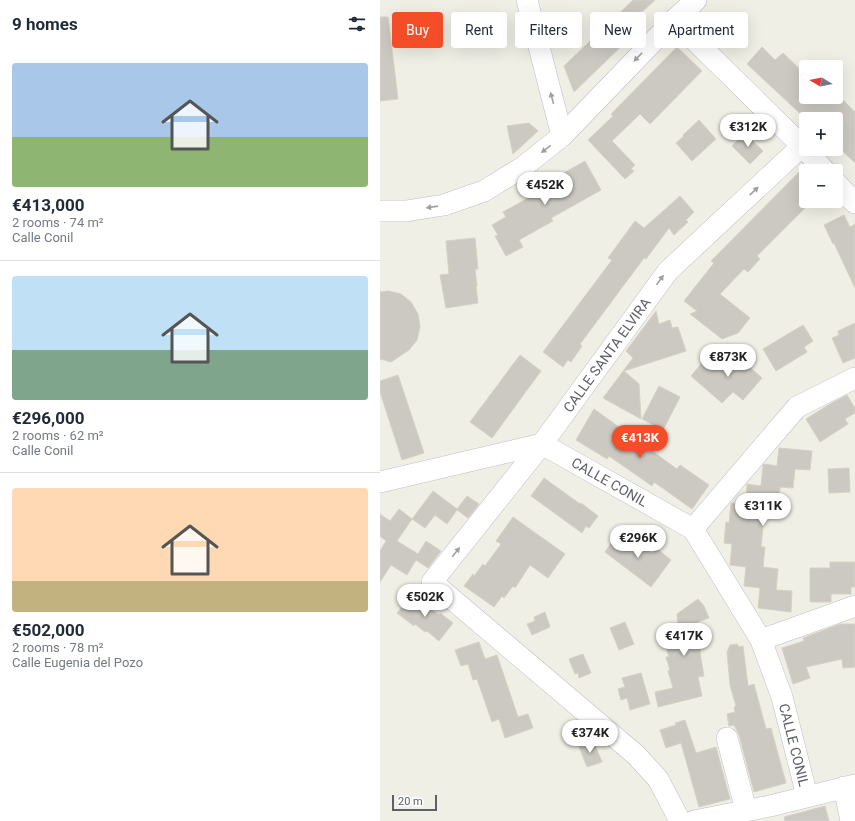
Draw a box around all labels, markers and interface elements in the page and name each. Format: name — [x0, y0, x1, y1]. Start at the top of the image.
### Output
chip: Buy — [392, 12, 443, 48]
chip: Rent — [451, 12, 507, 48]
chip: Filters — [515, 12, 582, 48]
chip: New — [590, 12, 646, 48]
chip: Apartment — [654, 12, 748, 48]
icon: filters — [346, 13, 368, 35]
text: 9 homes — [12, 14, 78, 34]
one-way arrow — [633, 52, 643, 62]
north arrow — [799, 60, 843, 104]
map controls — [799, 60, 843, 208]
icon: home — [154, 89, 226, 161]
one-way arrow — [549, 92, 555, 105]
button: + — [799, 112, 843, 156]
pin: €312K — [720, 114, 776, 148]
text: €312K — [729, 119, 767, 134]
one-way arrow — [541, 144, 552, 153]
button: − — [799, 164, 843, 208]
pin: €452K — [517, 172, 573, 206]
text: €452K — [526, 177, 564, 192]
one-way arrow — [749, 186, 759, 195]
text: €413,000 — [12, 195, 84, 215]
one-way arrow — [426, 204, 438, 210]
text: 2 rooms · 74 m² — [12, 215, 104, 230]
text: Calle Conil — [12, 230, 73, 245]
one-way arrow — [656, 275, 665, 286]
street label: CALLE SANTA ELVIRA — [560, 295, 654, 415]
icon: home — [154, 302, 226, 374]
pin: €873K — [700, 344, 756, 378]
text: €873K — [709, 349, 747, 364]
text: €296,000 — [12, 408, 84, 428]
pin: €413K — [612, 425, 668, 459]
text: 2 rooms · 62 m² — [12, 428, 104, 443]
text: €413K — [621, 430, 659, 445]
text: Calle Conil — [12, 443, 73, 458]
street label: CALLE CONIL — [569, 454, 651, 510]
pin: €311K — [735, 493, 791, 527]
text: €311K — [744, 498, 782, 513]
icon: home — [154, 514, 226, 586]
pin: €296K — [610, 525, 666, 559]
text: €296K — [619, 530, 657, 545]
one-way arrow — [452, 547, 460, 557]
pin: €502K — [397, 584, 453, 618]
text: €502K — [406, 589, 444, 604]
text: €502,000 — [12, 620, 84, 640]
pin: €417K — [656, 623, 712, 657]
text: €417K — [665, 628, 703, 643]
text: 2 rooms · 78 m² — [12, 640, 104, 655]
text: Calle Eugenia del Pozo — [12, 655, 143, 670]
street label: CALLE CONIL — [776, 702, 812, 788]
pin: €374K — [562, 720, 618, 754]
text: €374K — [571, 725, 609, 740]
scale bar — [392, 793, 437, 812]
text: 20 m — [398, 795, 423, 808]

